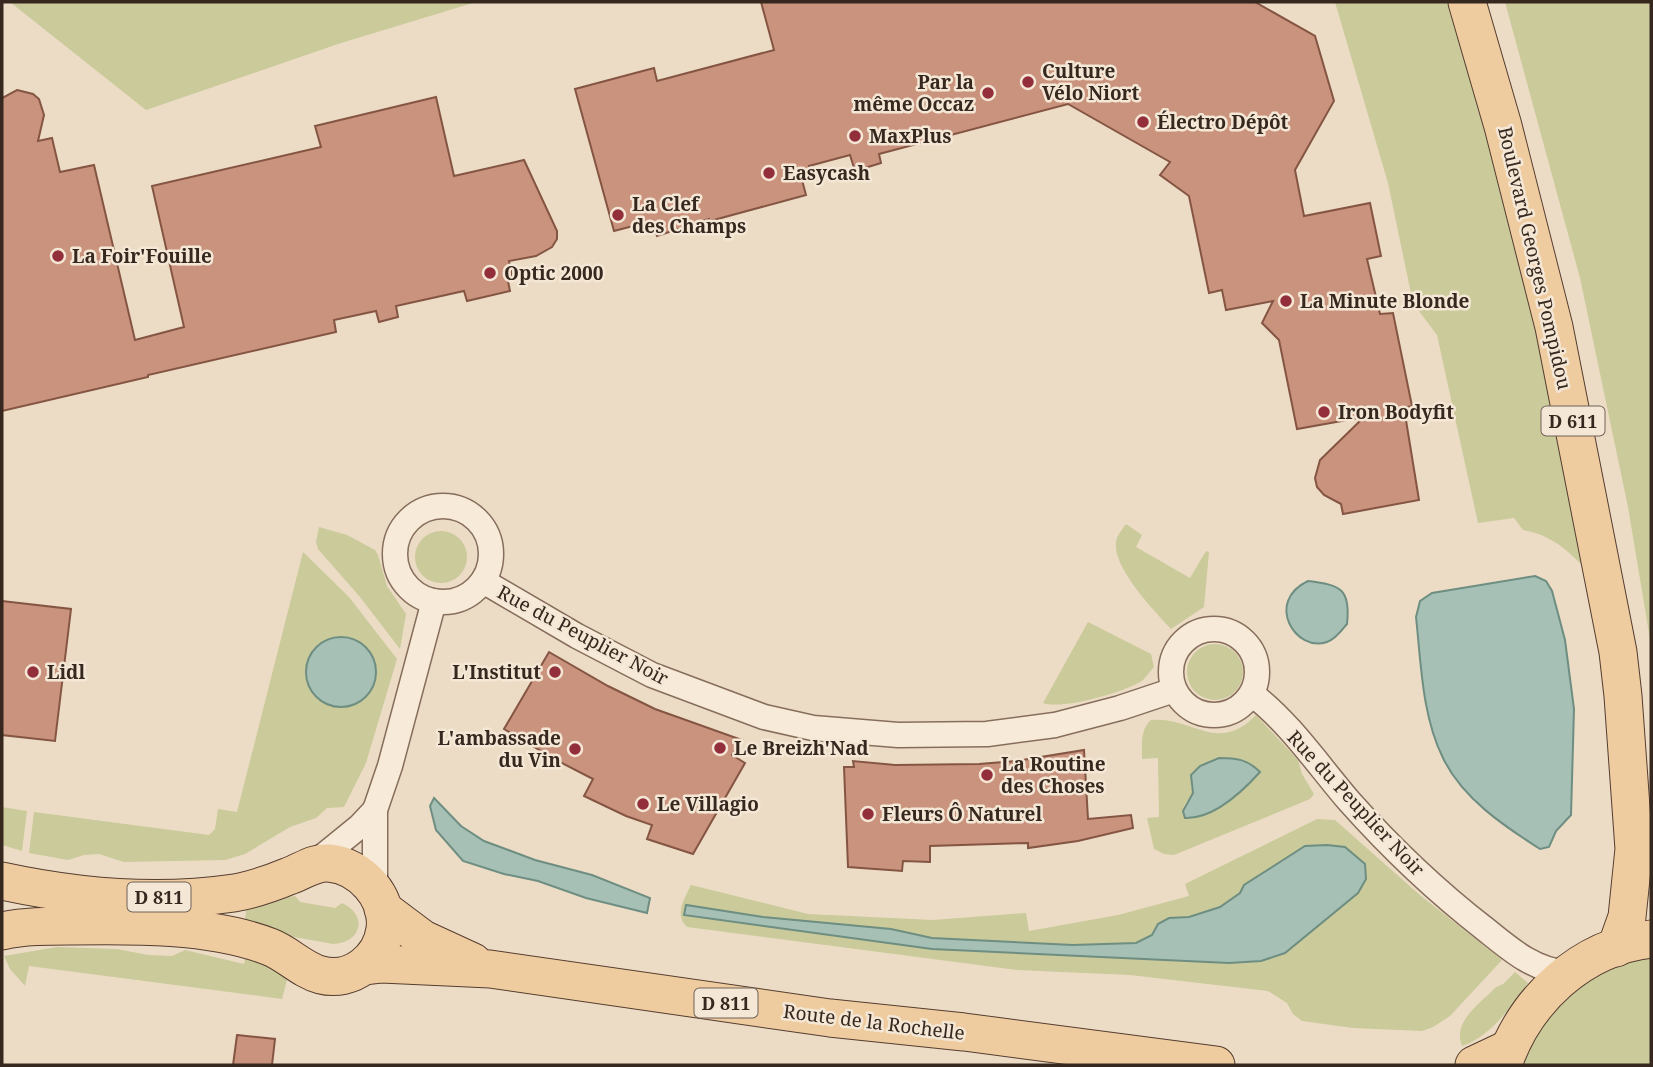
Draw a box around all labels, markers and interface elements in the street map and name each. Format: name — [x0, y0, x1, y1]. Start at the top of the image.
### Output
place label: Culture Vélo Niort — [1042, 58, 1140, 106]
place label: Par la même Occaz — [853, 69, 974, 117]
marker: Culture Vélo Niort — [1020, 74, 1036, 90]
marker: Par la même Occaz — [980, 85, 996, 101]
place label: Électro Dépôt — [1157, 109, 1289, 135]
marker: Électro Dépôt — [1135, 114, 1151, 130]
place label: MaxPlus — [869, 123, 951, 149]
street label: Boulevard Georges Pompidou — [1492, 124, 1578, 392]
marker: MaxPlus — [847, 128, 863, 144]
place label: Easycash — [783, 160, 870, 186]
marker: Easycash — [761, 165, 777, 181]
place label: La Clef des Champs — [632, 191, 746, 239]
marker: La Clef des Champs — [610, 207, 626, 223]
place label: La Foir'Fouille — [72, 243, 212, 269]
marker: La Foir'Fouille — [50, 248, 66, 264]
place label: Optic 2000 — [504, 260, 604, 286]
marker: Optic 2000 — [482, 265, 498, 281]
place label: La Minute Blonde — [1300, 288, 1470, 314]
marker: La Minute Blonde — [1278, 293, 1294, 309]
place label: Iron Bodyfit — [1338, 399, 1454, 425]
marker: Iron Bodyfit — [1316, 404, 1332, 420]
road number: D 611 — [1542, 407, 1604, 436]
street label: Rue du Peuplier Noir — [493, 579, 673, 691]
place label: Lidl — [47, 659, 85, 685]
place label: L'Institut — [452, 659, 541, 685]
marker: Lidl — [25, 664, 41, 680]
marker: L'Institut — [547, 664, 563, 680]
place label: L'ambassade du Vin — [437, 725, 561, 773]
street label: Rue du Peuplier Noir — [1282, 725, 1430, 881]
place label: Le Breizh'Nad — [734, 735, 869, 761]
marker: Le Breizh'Nad — [712, 740, 728, 756]
marker: L'ambassade du Vin — [567, 741, 583, 757]
place label: La Routine des Choses — [1001, 751, 1106, 799]
marker: La Routine des Choses — [979, 767, 995, 783]
place label: Le Villagio — [657, 791, 759, 817]
marker: Le Villagio — [635, 796, 651, 812]
place label: Fleurs Ô Naturel — [882, 801, 1042, 827]
marker: Fleurs Ô Naturel — [860, 806, 876, 822]
road number: D 811 — [128, 882, 190, 912]
road number: D 811 — [694, 988, 758, 1018]
street label: Route de la Rochelle — [782, 998, 966, 1046]

